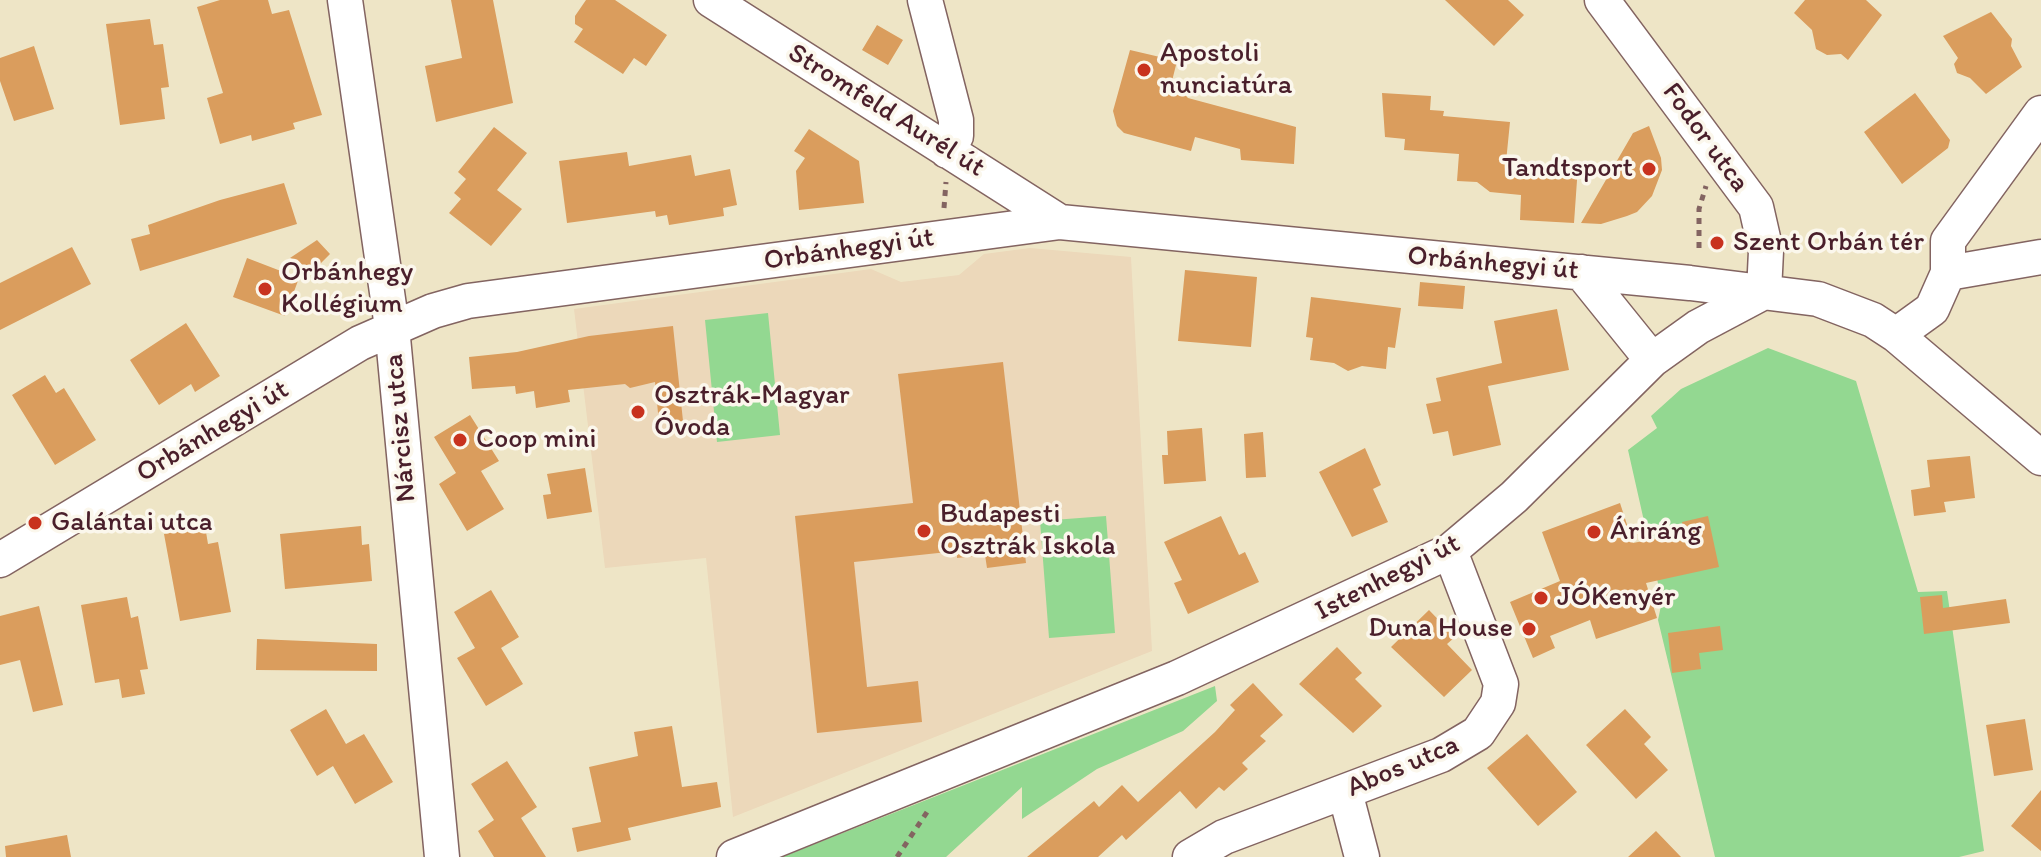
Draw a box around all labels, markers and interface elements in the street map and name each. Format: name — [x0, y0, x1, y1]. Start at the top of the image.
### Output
street label: Stromfeld Aurél út — [781, 37, 991, 185]
place label: Apostoli nunciatúra — [1160, 37, 1292, 103]
marker: Apostoli nunciatúra — [1135, 61, 1153, 79]
street label: Fodor utca — [1654, 77, 1756, 199]
place label: Tandtsport — [1502, 152, 1633, 186]
marker: Tandtsport — [1640, 160, 1658, 178]
street label: Orbánhegyi út — [762, 221, 936, 279]
place label: Szent Orbán tér — [1733, 226, 1924, 260]
marker: Szent Orbán tér — [1708, 234, 1726, 252]
street label: Orbánhegyi út — [1406, 240, 1580, 288]
place label: Orbánhegy Kollégium — [281, 256, 413, 322]
marker: Orbánhegy Kollégium — [256, 280, 274, 298]
street label: Nárcisz utca — [378, 352, 424, 504]
street label: Orbánhegyi út — [131, 373, 295, 491]
place label: Osztrák-Magyar Óvoda — [654, 379, 850, 445]
marker: Osztrák-Magyar Óvoda — [629, 403, 647, 421]
place label: Coop mini — [476, 423, 596, 457]
marker: Coop mini — [451, 431, 469, 449]
place label: Budapesti Osztrák Iskola — [940, 498, 1116, 564]
place label: Galántai utca — [51, 506, 213, 540]
marker: Galántai utca — [26, 514, 44, 532]
place label: Áriráng — [1610, 515, 1702, 549]
marker: Budapesti Osztrák Iskola — [915, 522, 933, 540]
marker: Áriráng — [1585, 523, 1603, 541]
street label: Istenhegyi út — [1310, 527, 1466, 629]
place label: JÓKenyér — [1557, 581, 1675, 615]
marker: JÓKenyér — [1532, 589, 1550, 607]
place label: Duna House — [1368, 612, 1513, 646]
marker: Duna House — [1520, 620, 1538, 638]
street label: Abos utca — [1342, 728, 1464, 806]

